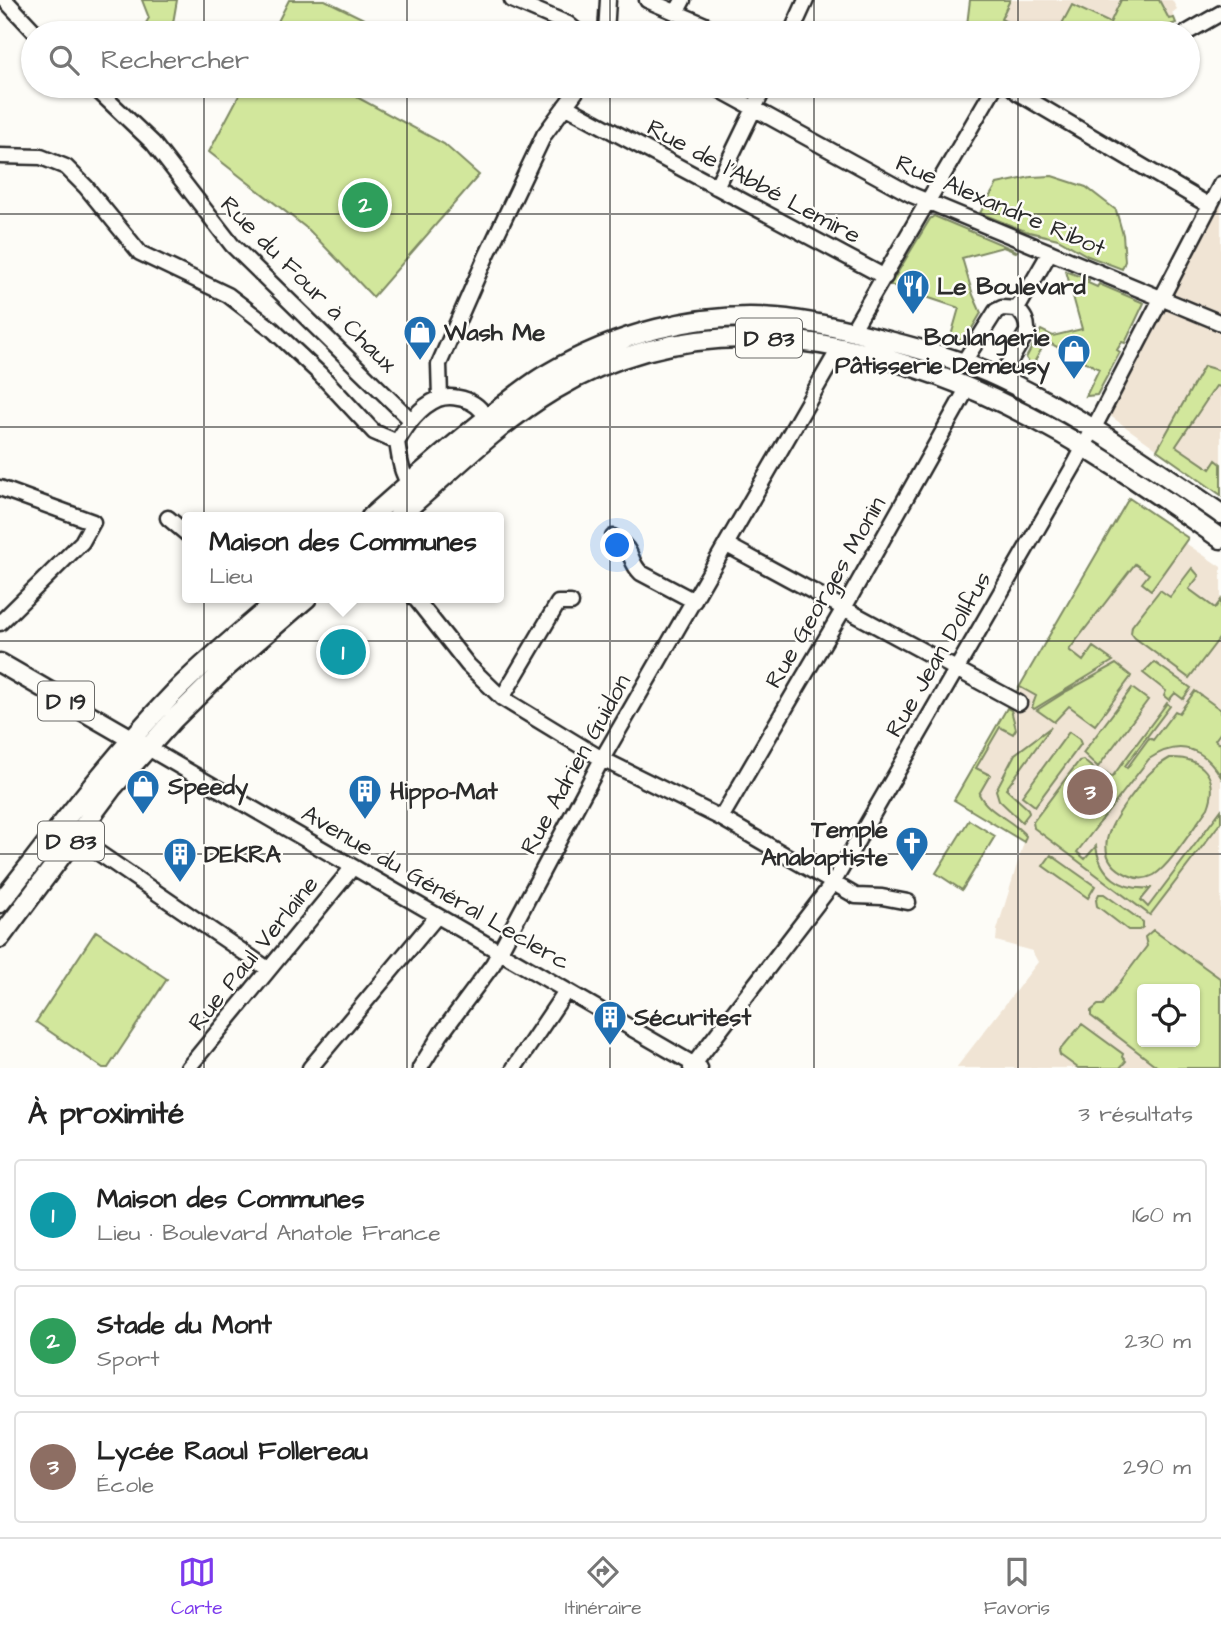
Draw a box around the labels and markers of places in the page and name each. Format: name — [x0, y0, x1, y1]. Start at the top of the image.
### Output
pin: 2 — [342, 179, 388, 231]
restaurant icon: Le Boulevard — [894, 267, 932, 316]
place label: Le Boulevard — [937, 270, 1087, 304]
shop icon: Wash Me — [401, 313, 439, 362]
place label: Wash Me — [443, 316, 545, 350]
place label: Boulangerie Pâtisserie Demeusy — [835, 321, 1051, 385]
shop icon: Boulangerie Pâtisserie Demeusy — [1055, 332, 1093, 381]
pin: 1 — [320, 626, 366, 678]
pin: 3 — [1067, 766, 1113, 818]
shop icon: Speedy — [124, 767, 162, 816]
place label: Speedy — [167, 770, 249, 806]
building icon: Hippo-Mat — [346, 772, 384, 821]
place label: Hippo-Mat — [390, 775, 498, 809]
place label: Temple Anabaptiste — [761, 813, 888, 875]
church icon: Temple Anabaptiste — [893, 824, 931, 873]
building icon: DEKRA — [161, 835, 199, 884]
place label: DEKRA — [204, 838, 281, 872]
building icon: Sécuritest — [591, 998, 629, 1047]
place label: Sécuritest — [633, 1001, 751, 1035]

